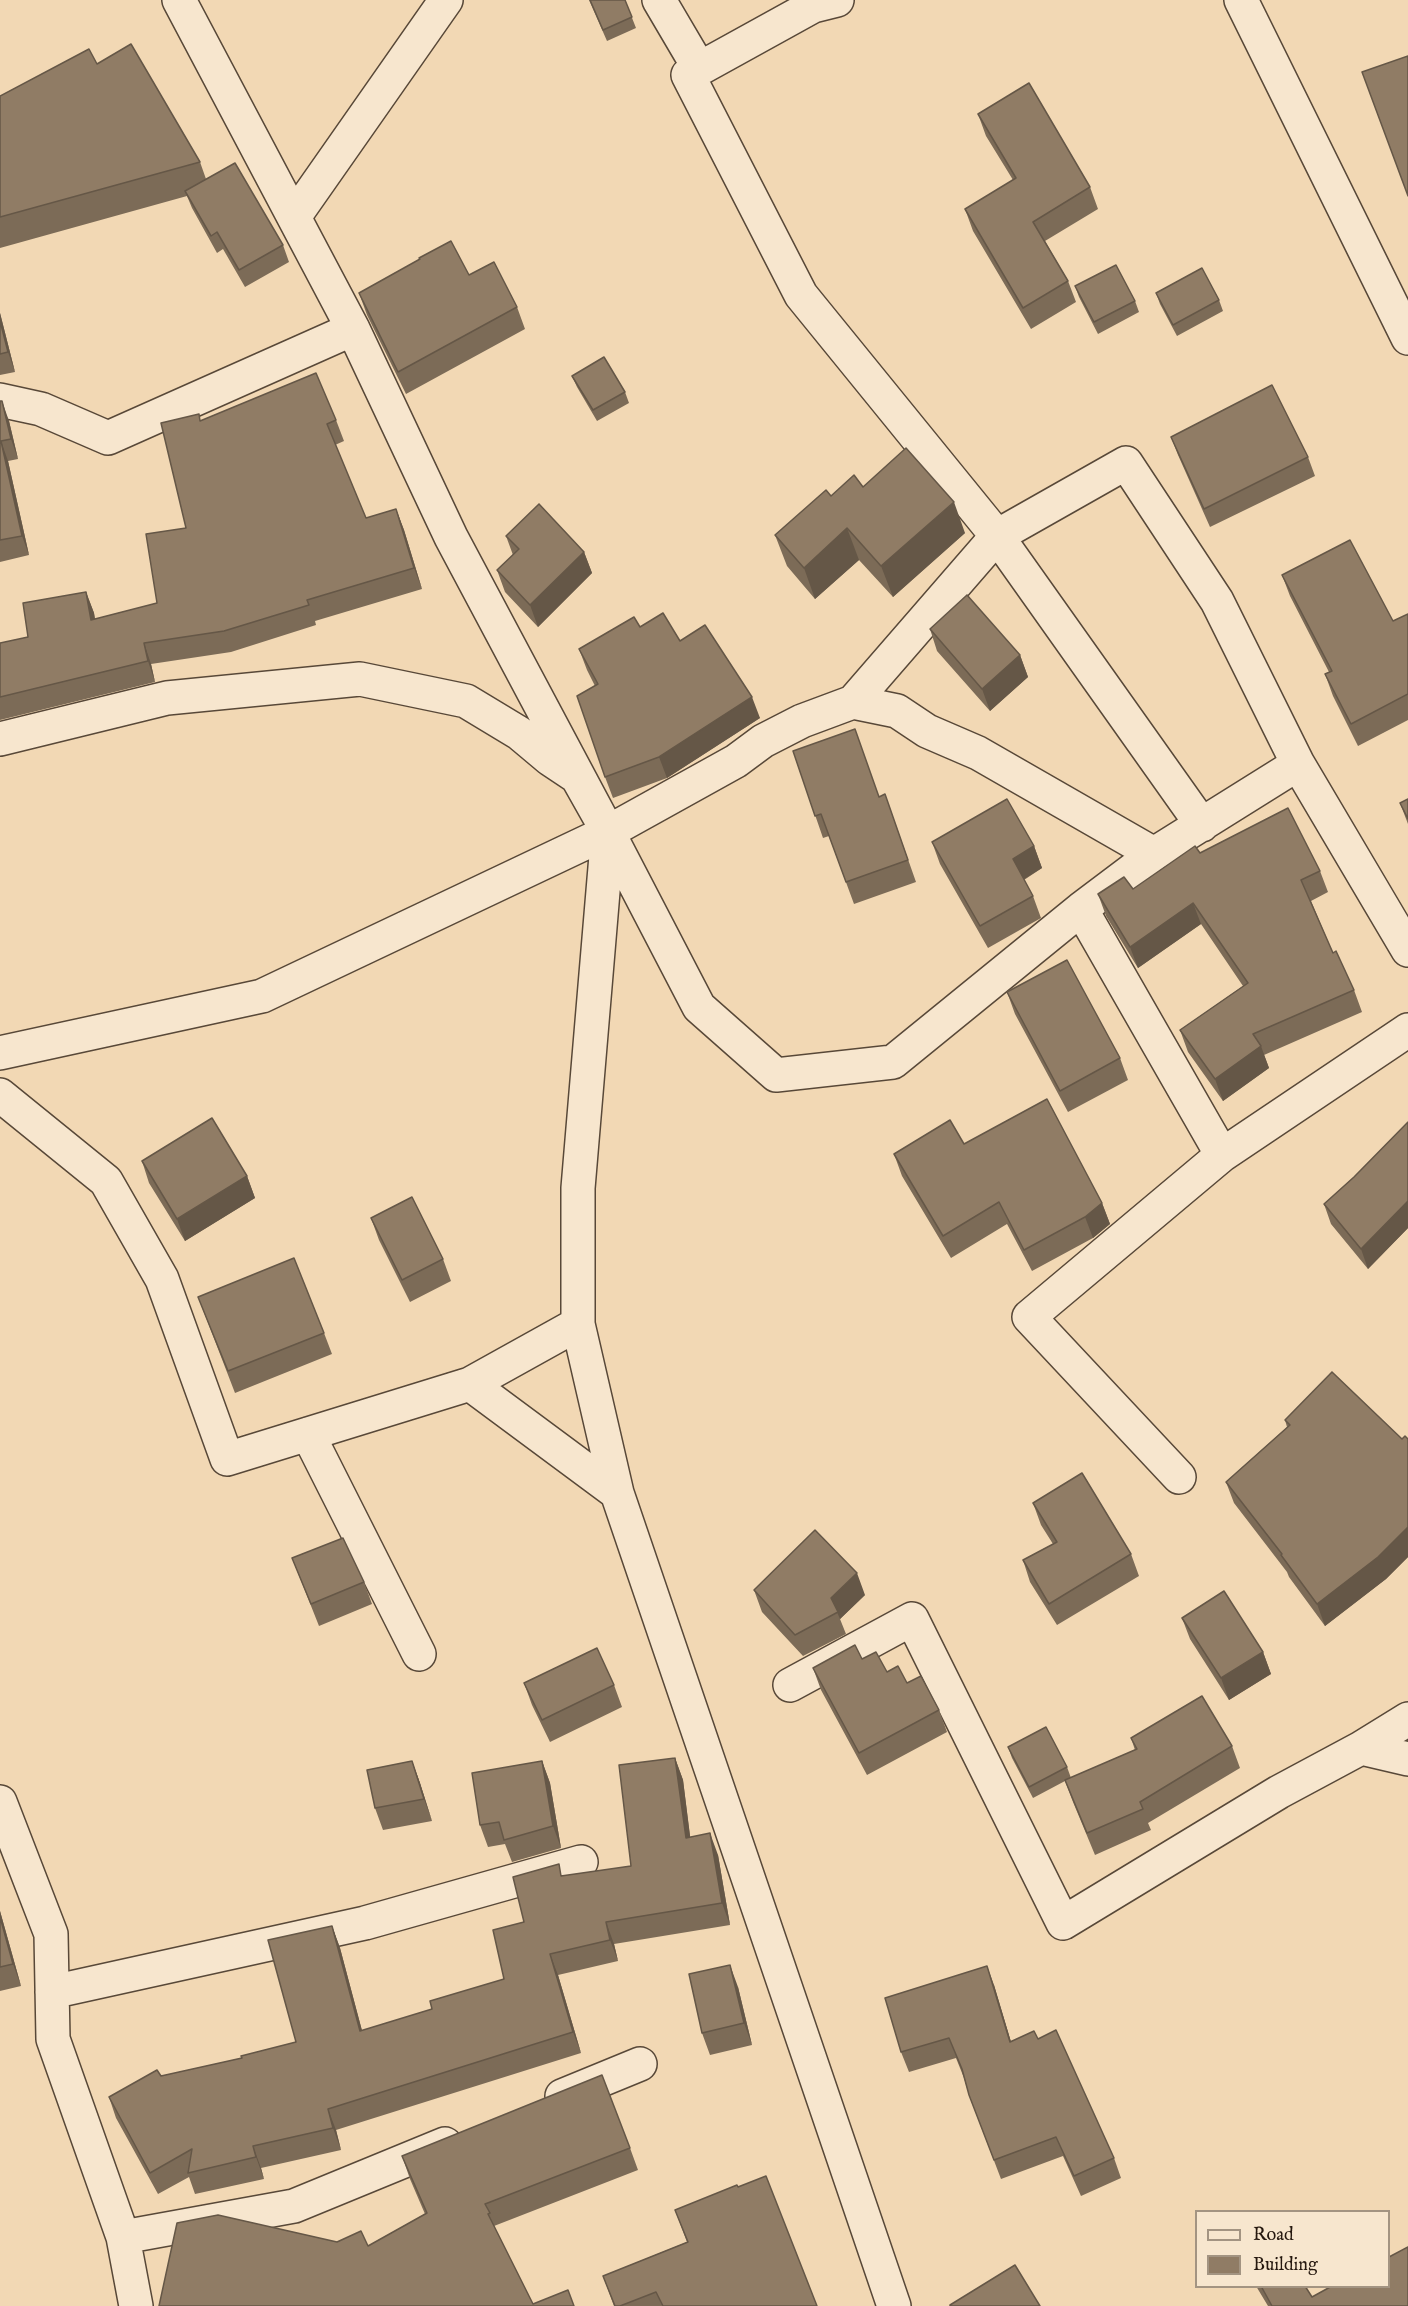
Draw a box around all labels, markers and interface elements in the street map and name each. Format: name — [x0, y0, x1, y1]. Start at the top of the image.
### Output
legend — [1195, 2210, 1390, 2288]
text: Road — [1253, 2224, 1294, 2247]
text: Building — [1253, 2254, 1318, 2277]

